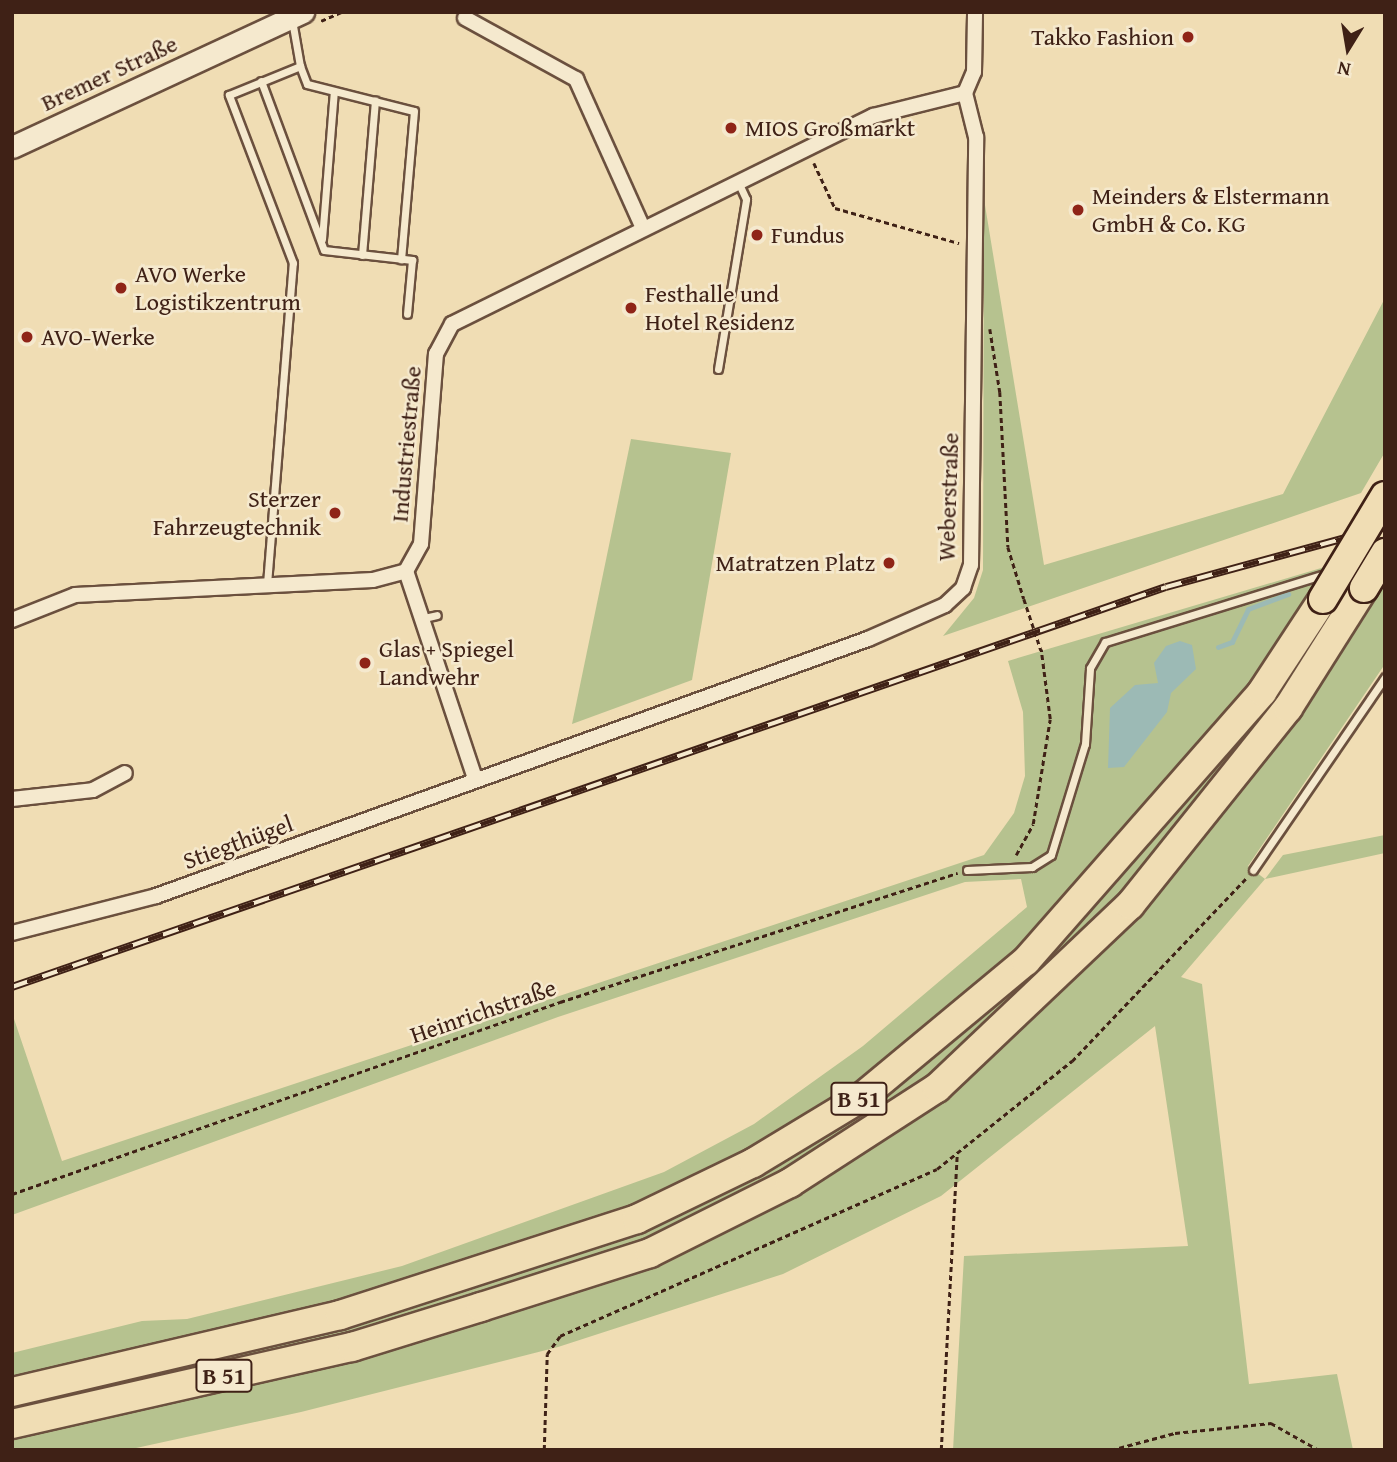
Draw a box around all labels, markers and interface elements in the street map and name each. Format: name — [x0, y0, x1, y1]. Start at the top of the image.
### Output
north arrow — [1313, 14, 1383, 84]
place label: Takko Fashion — [1031, 23, 1174, 51]
street label: Bremer Straße — [36, 29, 182, 117]
marker: Takko Fashion — [1180, 29, 1196, 45]
text: N — [1335, 55, 1353, 85]
place label: MIOS Großmarkt — [745, 114, 915, 142]
marker: MIOS Großmarkt — [723, 120, 739, 136]
place label: Meinders & Elstermann GmbH & Co. KG — [1092, 182, 1329, 238]
marker: Meinders & Elstermann GmbH & Co. KG — [1070, 202, 1086, 218]
place label: Fundus — [771, 221, 844, 249]
marker: Fundus — [749, 227, 765, 243]
place label: AVO Werke Logistikzentrum — [135, 260, 301, 316]
marker: AVO Werke Logistikzentrum — [113, 280, 129, 296]
place label: Festhalle und Hotel Residenz — [645, 280, 794, 336]
marker: Festhalle und Hotel Residenz — [623, 300, 639, 316]
place label: AVO-Werke — [41, 323, 155, 351]
marker: AVO-Werke — [19, 329, 35, 345]
street label: Industriestraße — [385, 365, 427, 523]
street label: Weberstraße — [931, 432, 965, 562]
place label: Sterzer Fahrzeugtechnik — [153, 485, 321, 541]
marker: Sterzer Fahrzeugtechnik — [327, 505, 343, 521]
place label: Matratzen Platz — [716, 549, 875, 577]
marker: Matratzen Platz — [881, 555, 897, 571]
place label: Glas + Spiegel Landwehr — [379, 635, 514, 691]
marker: Glas + Spiegel Landwehr — [357, 655, 373, 671]
street label: Stiegthügel — [179, 809, 297, 875]
street label: Heinrichstraße — [406, 973, 560, 1049]
road number: B 51 — [829, 1080, 889, 1118]
road number: B 51 — [194, 1357, 254, 1396]

